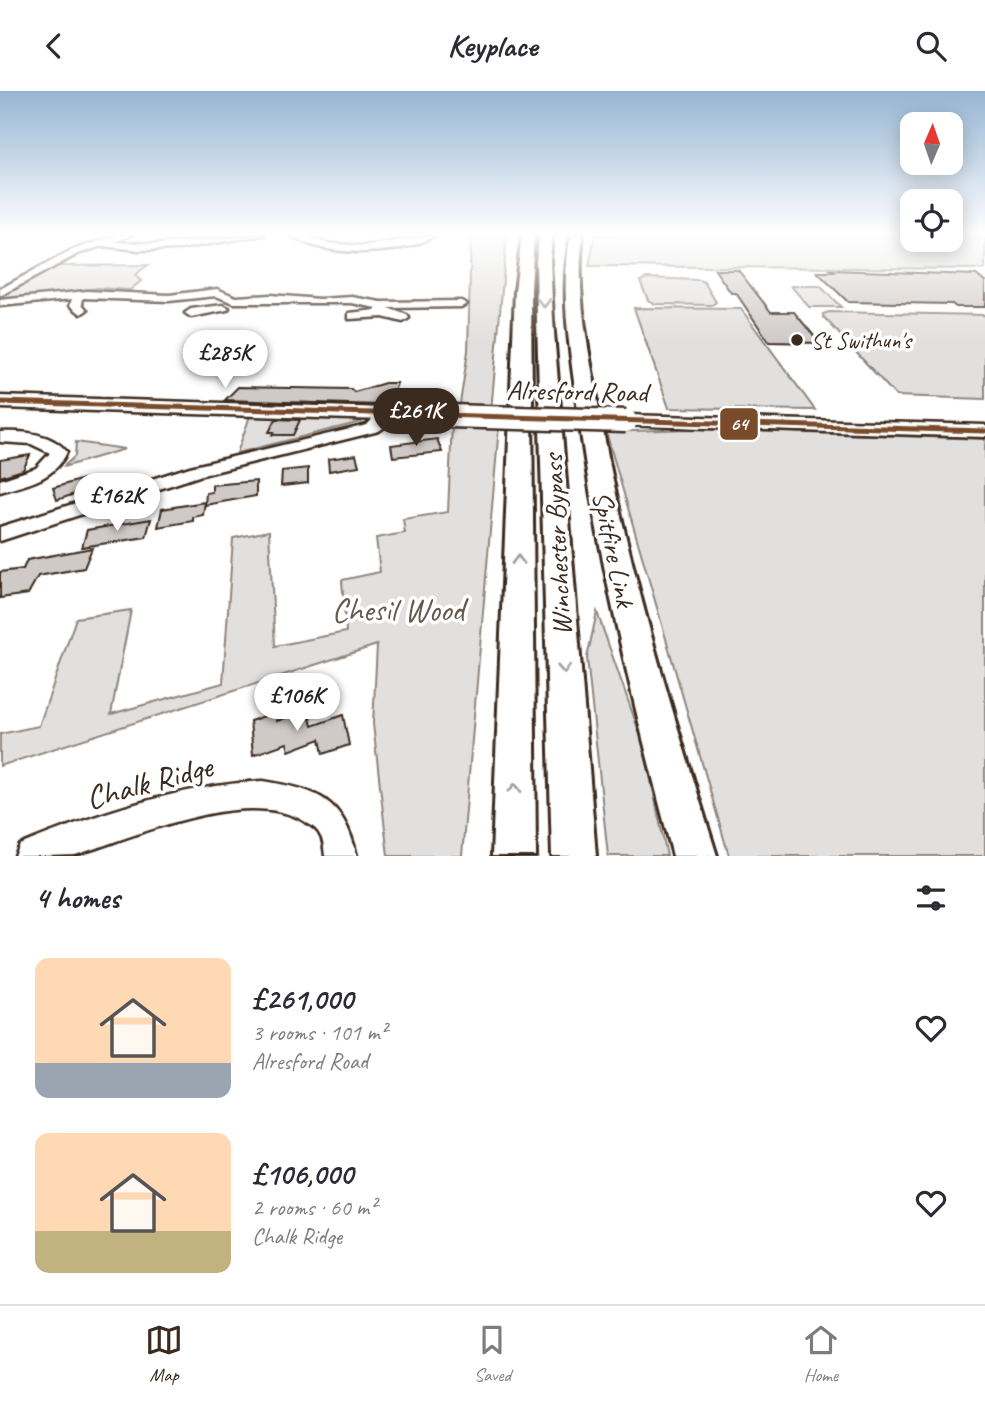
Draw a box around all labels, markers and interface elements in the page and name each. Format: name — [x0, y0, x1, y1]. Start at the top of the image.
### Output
text: Keyplace — [448, 25, 537, 66]
icon: back — [35, 27, 73, 65]
icon: search — [912, 27, 950, 65]
north arrow — [900, 112, 962, 175]
map controls — [900, 112, 963, 252]
button: locate — [900, 189, 963, 252]
one-way arrow — [537, 297, 552, 308]
place label: St Swithun's — [811, 326, 913, 355]
pin: £285K — [176, 331, 274, 390]
marker: St Swithun's — [789, 332, 805, 348]
text: £285K — [199, 338, 251, 367]
street label: Alresford Road — [506, 372, 652, 410]
pin: £261K — [367, 389, 465, 448]
text: £261K — [389, 396, 443, 425]
line badge: 64 — [719, 407, 759, 441]
text: 64 — [730, 412, 750, 436]
street label: Winchester Bypass — [535, 451, 579, 636]
pin: £162K — [68, 473, 166, 533]
text: £162K — [90, 481, 144, 510]
street label: Spitfire Link — [585, 488, 644, 612]
one-way arrow — [511, 555, 526, 566]
park label: Chesil Wood — [332, 589, 469, 631]
one-way arrow — [556, 664, 571, 675]
pin: £106K — [248, 673, 346, 733]
text: £106K — [270, 681, 324, 710]
street label: Chalk Ridge — [81, 744, 219, 819]
one-way arrow — [507, 782, 523, 793]
text: 4 homes — [35, 879, 120, 917]
icon: filters — [912, 879, 950, 917]
text: £261,000 — [252, 980, 353, 1018]
icon: home — [91, 986, 175, 1070]
icon: heart — [912, 1009, 950, 1047]
text: 3 rooms · 101 m² — [252, 1018, 387, 1047]
text: Alresford Road — [252, 1047, 368, 1076]
text: £106,000 — [252, 1155, 353, 1193]
icon: home — [91, 1161, 175, 1245]
icon: heart — [912, 1184, 950, 1222]
text: 2 rooms · 60 m² — [252, 1193, 376, 1222]
text: Chalk Ridge — [252, 1222, 342, 1251]
tab: Map — [145, 1321, 183, 1387]
tab: Saved — [473, 1321, 511, 1387]
tab: Home — [802, 1321, 840, 1387]

